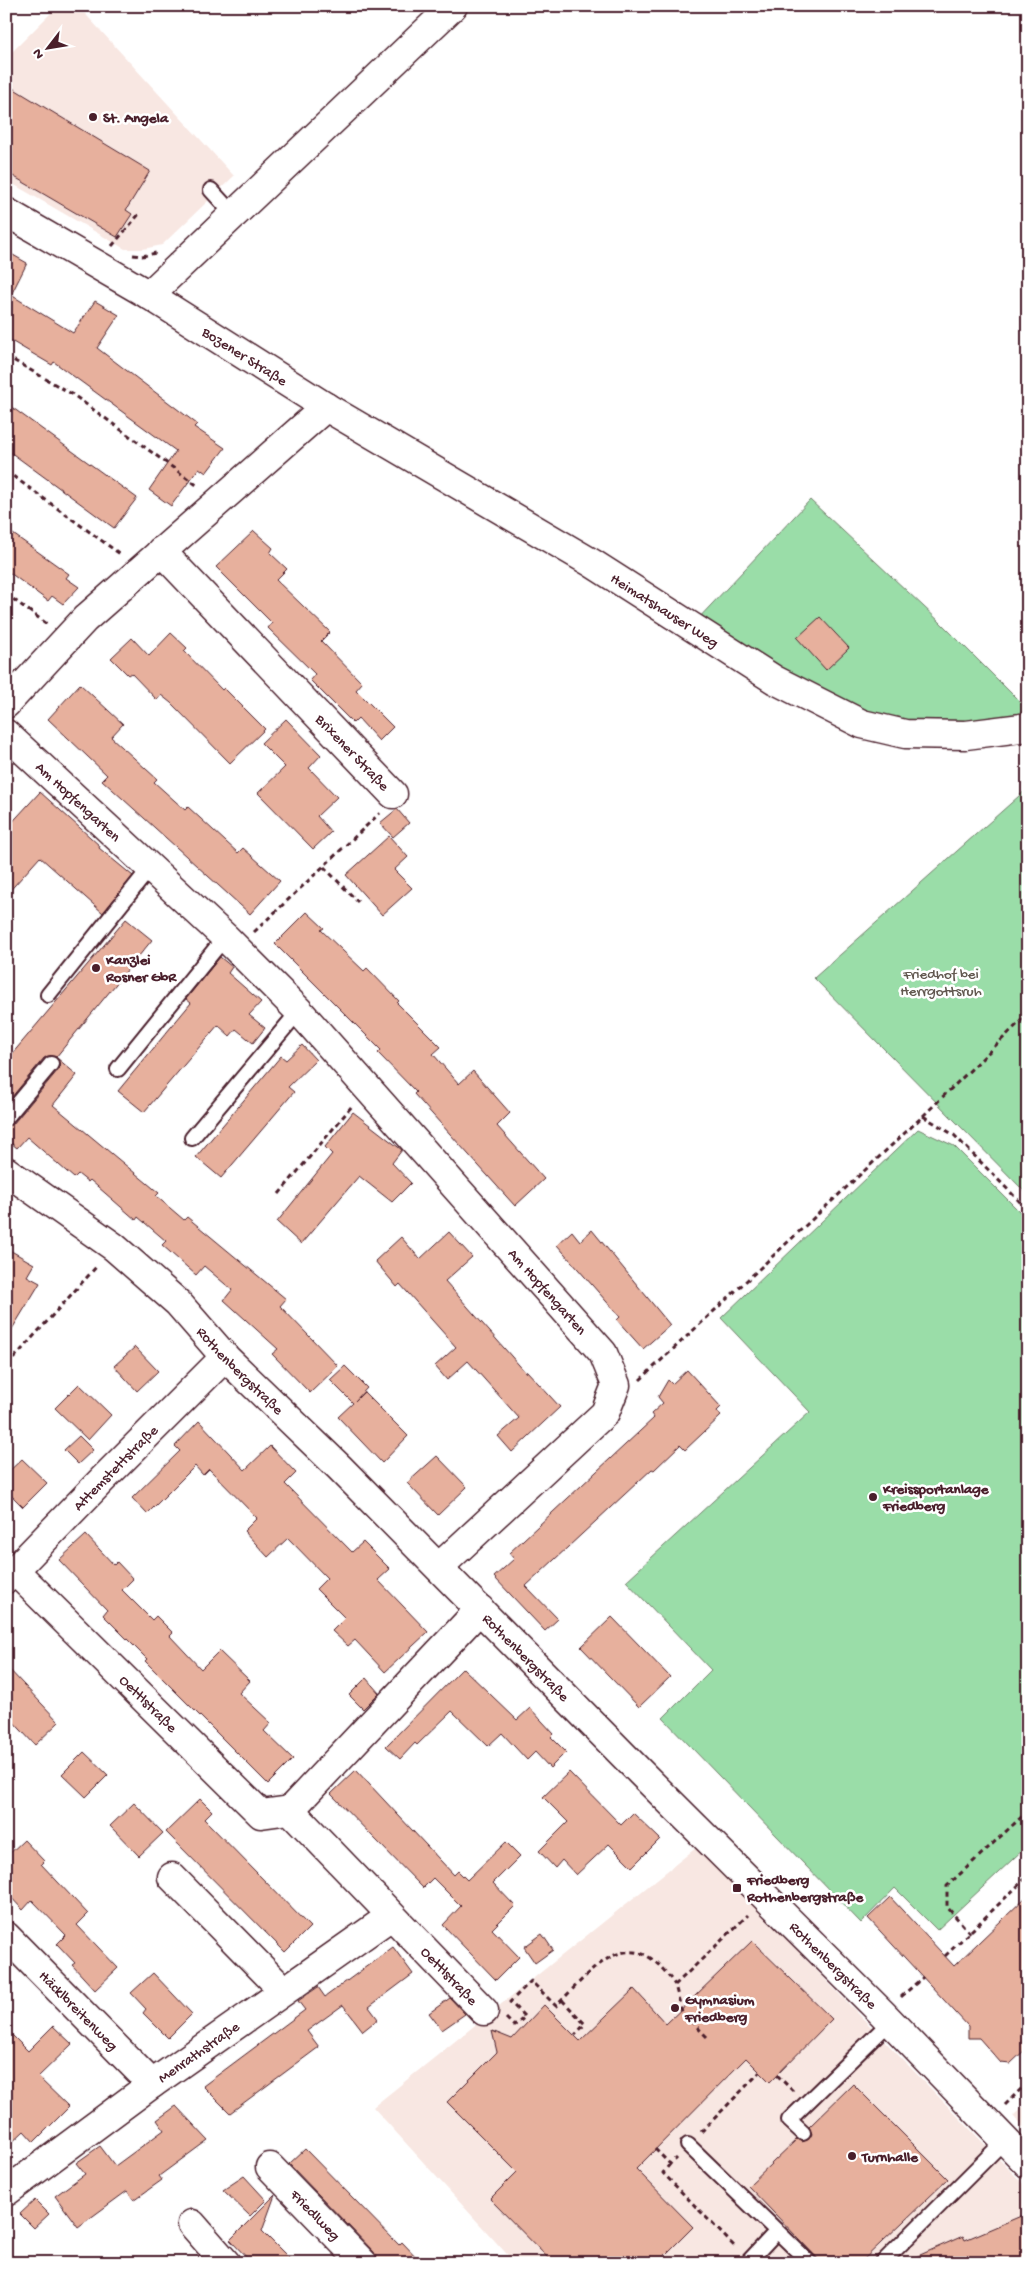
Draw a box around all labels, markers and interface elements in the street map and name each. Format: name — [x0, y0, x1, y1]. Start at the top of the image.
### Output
north arrow — [22, 22, 72, 72]
text: N — [29, 45, 49, 62]
place label: St. Angela — [103, 110, 169, 128]
marker: St. Angela — [87, 111, 99, 123]
street label: Bozener Straße — [197, 323, 290, 391]
street label: Heimatshauser Weg — [607, 570, 722, 653]
street label: Brixener Straße — [310, 711, 392, 796]
street label: Am Hopfengarten — [31, 759, 124, 847]
place label: Kanzlei Rosner GbR — [105, 952, 177, 987]
marker: Kanzlei Rosner GbR — [90, 962, 102, 974]
park label: Friedhof bei Herrgottsruh — [900, 966, 982, 1001]
street label: Am Hopfengarten — [503, 1246, 590, 1339]
street label: Rothenbergstraße — [192, 1324, 287, 1420]
street label: Attemstettstraße — [70, 1422, 163, 1515]
place label: Kreissportanlage Friedberg — [882, 1481, 990, 1516]
marker: Kreissportanlage Friedberg — [867, 1491, 879, 1503]
street label: Rothenbergstraße — [478, 1611, 573, 1706]
street label: Oettlstraße — [115, 1672, 180, 1737]
place label: Friedberg Rothenbergstraße — [746, 1872, 865, 1907]
marker: Friedberg Rothenbergstraße — [731, 1882, 743, 1894]
street label: Rothenbergstraße — [785, 1919, 880, 2014]
street label: Oettlstraße — [416, 1944, 481, 2010]
street label: Häcklbreitenweg — [34, 1968, 121, 2055]
place label: Gymnasium Friedberg — [684, 1992, 755, 2027]
marker: Gymnasium Friedberg — [669, 2002, 681, 2014]
street label: Menrathstraße — [155, 2018, 244, 2088]
place label: Turnhalle — [861, 2149, 919, 2167]
marker: Turnhalle — [846, 2150, 858, 2162]
street label: Friedlweg — [285, 2186, 343, 2245]

